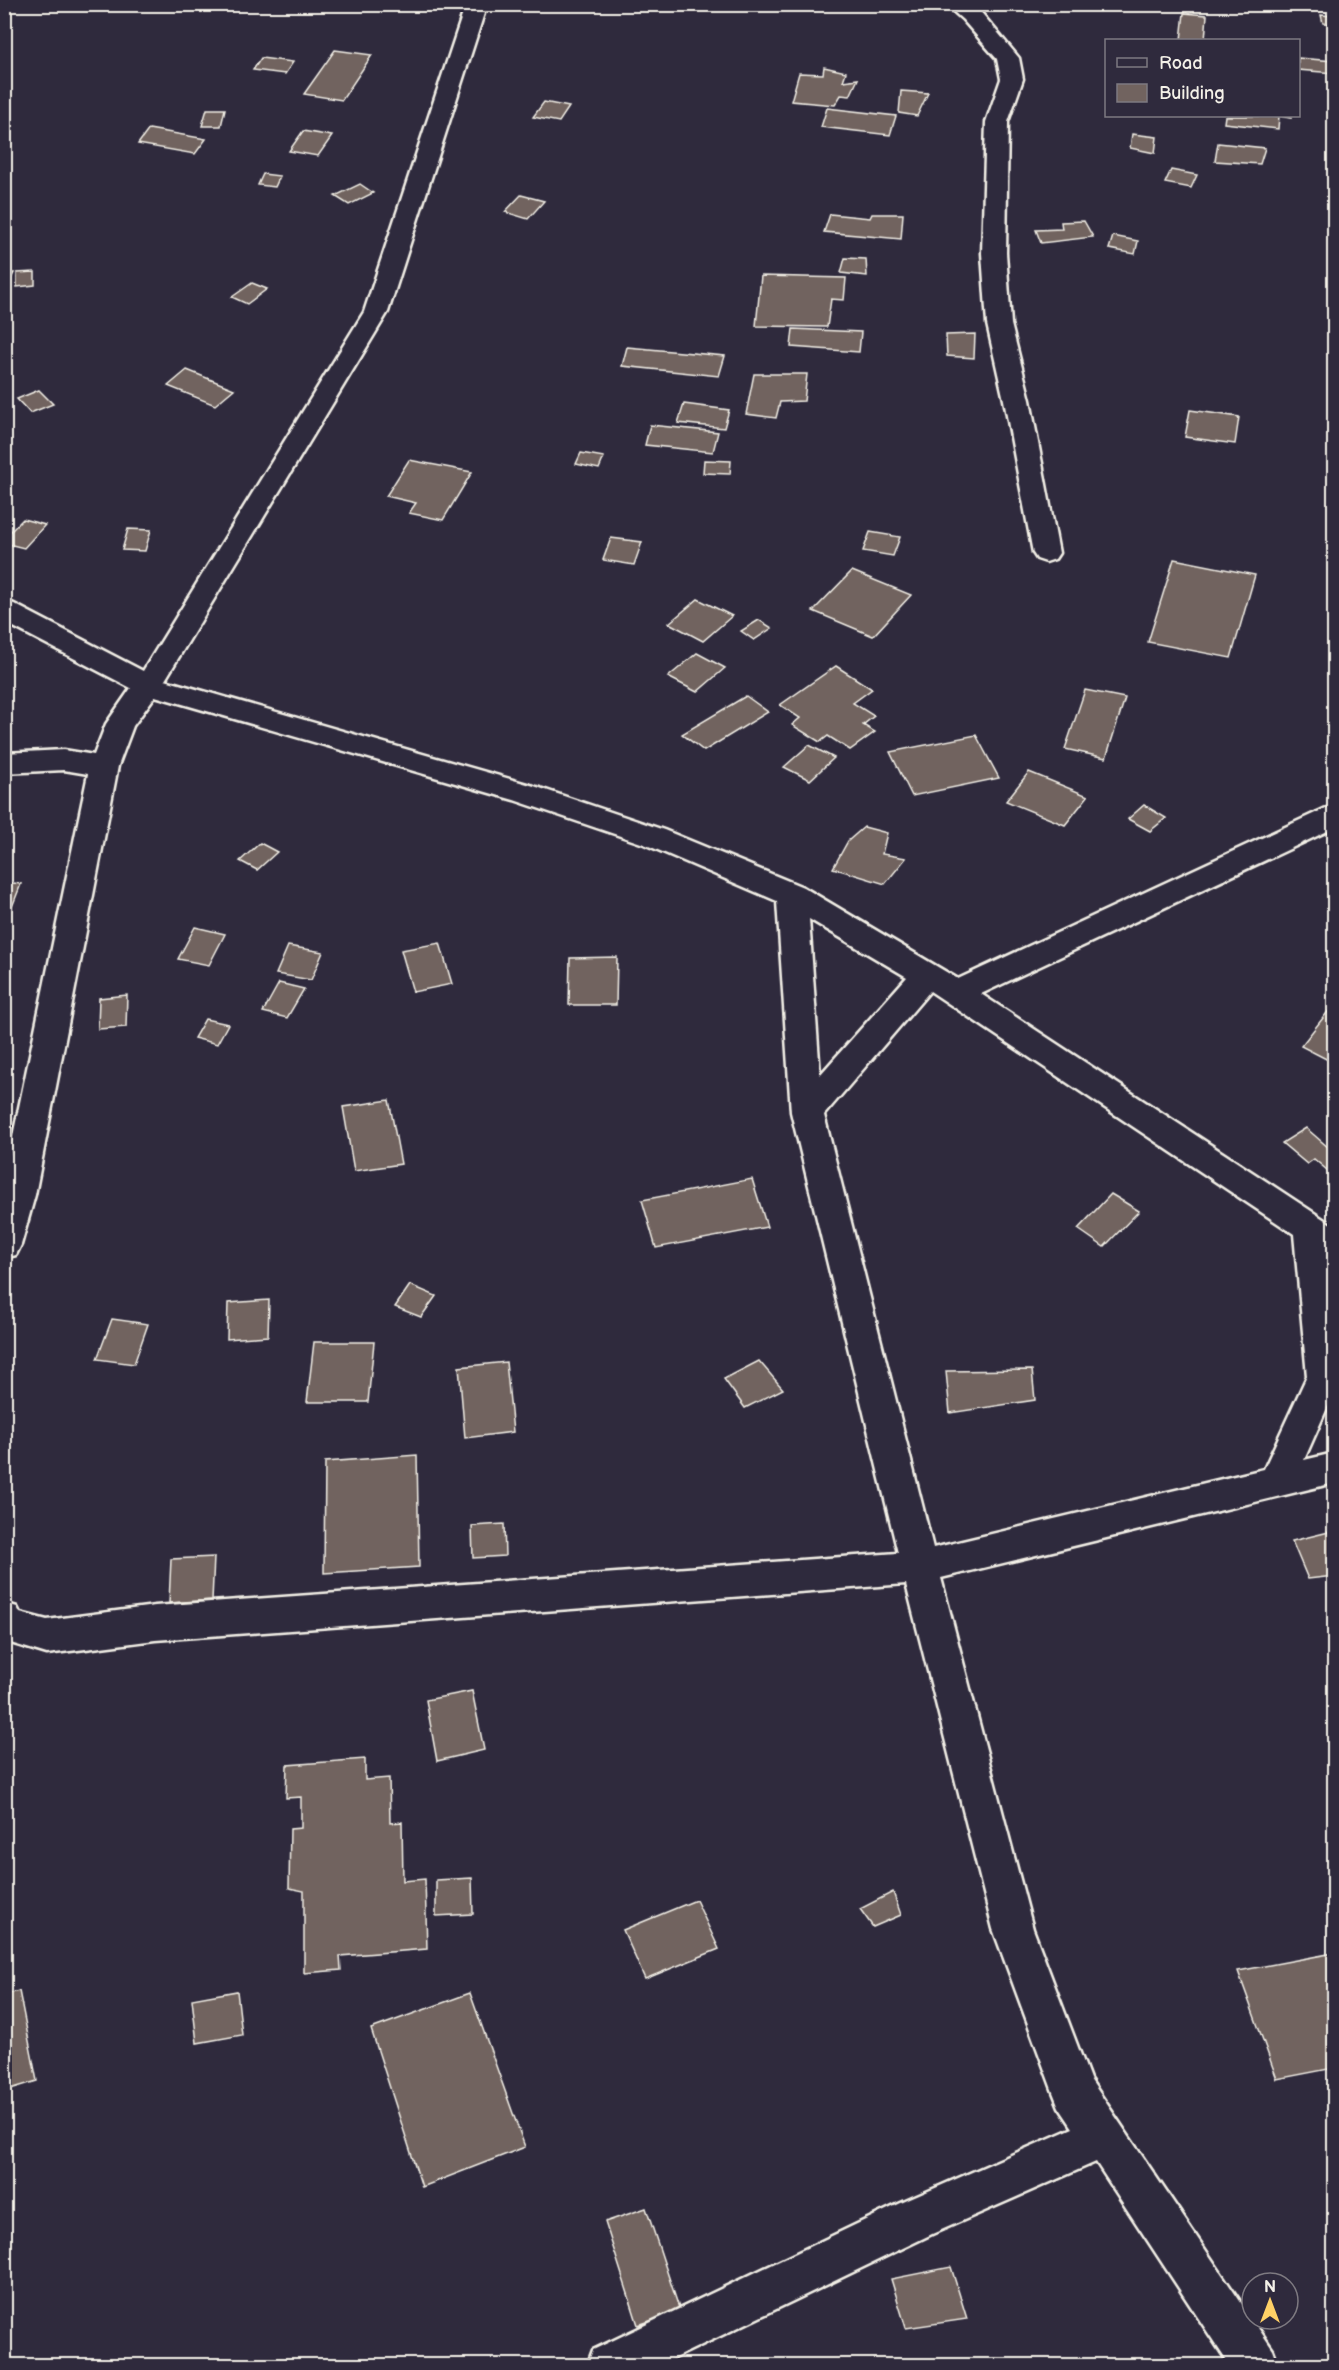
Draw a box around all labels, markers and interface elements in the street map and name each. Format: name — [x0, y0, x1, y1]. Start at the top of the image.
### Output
legend — [1105, 39, 1300, 117]
text: Road — [1159, 53, 1203, 74]
text: Building — [1159, 83, 1225, 104]
north arrow — [1240, 2271, 1300, 2331]
text: N — [1264, 2278, 1276, 2297]

